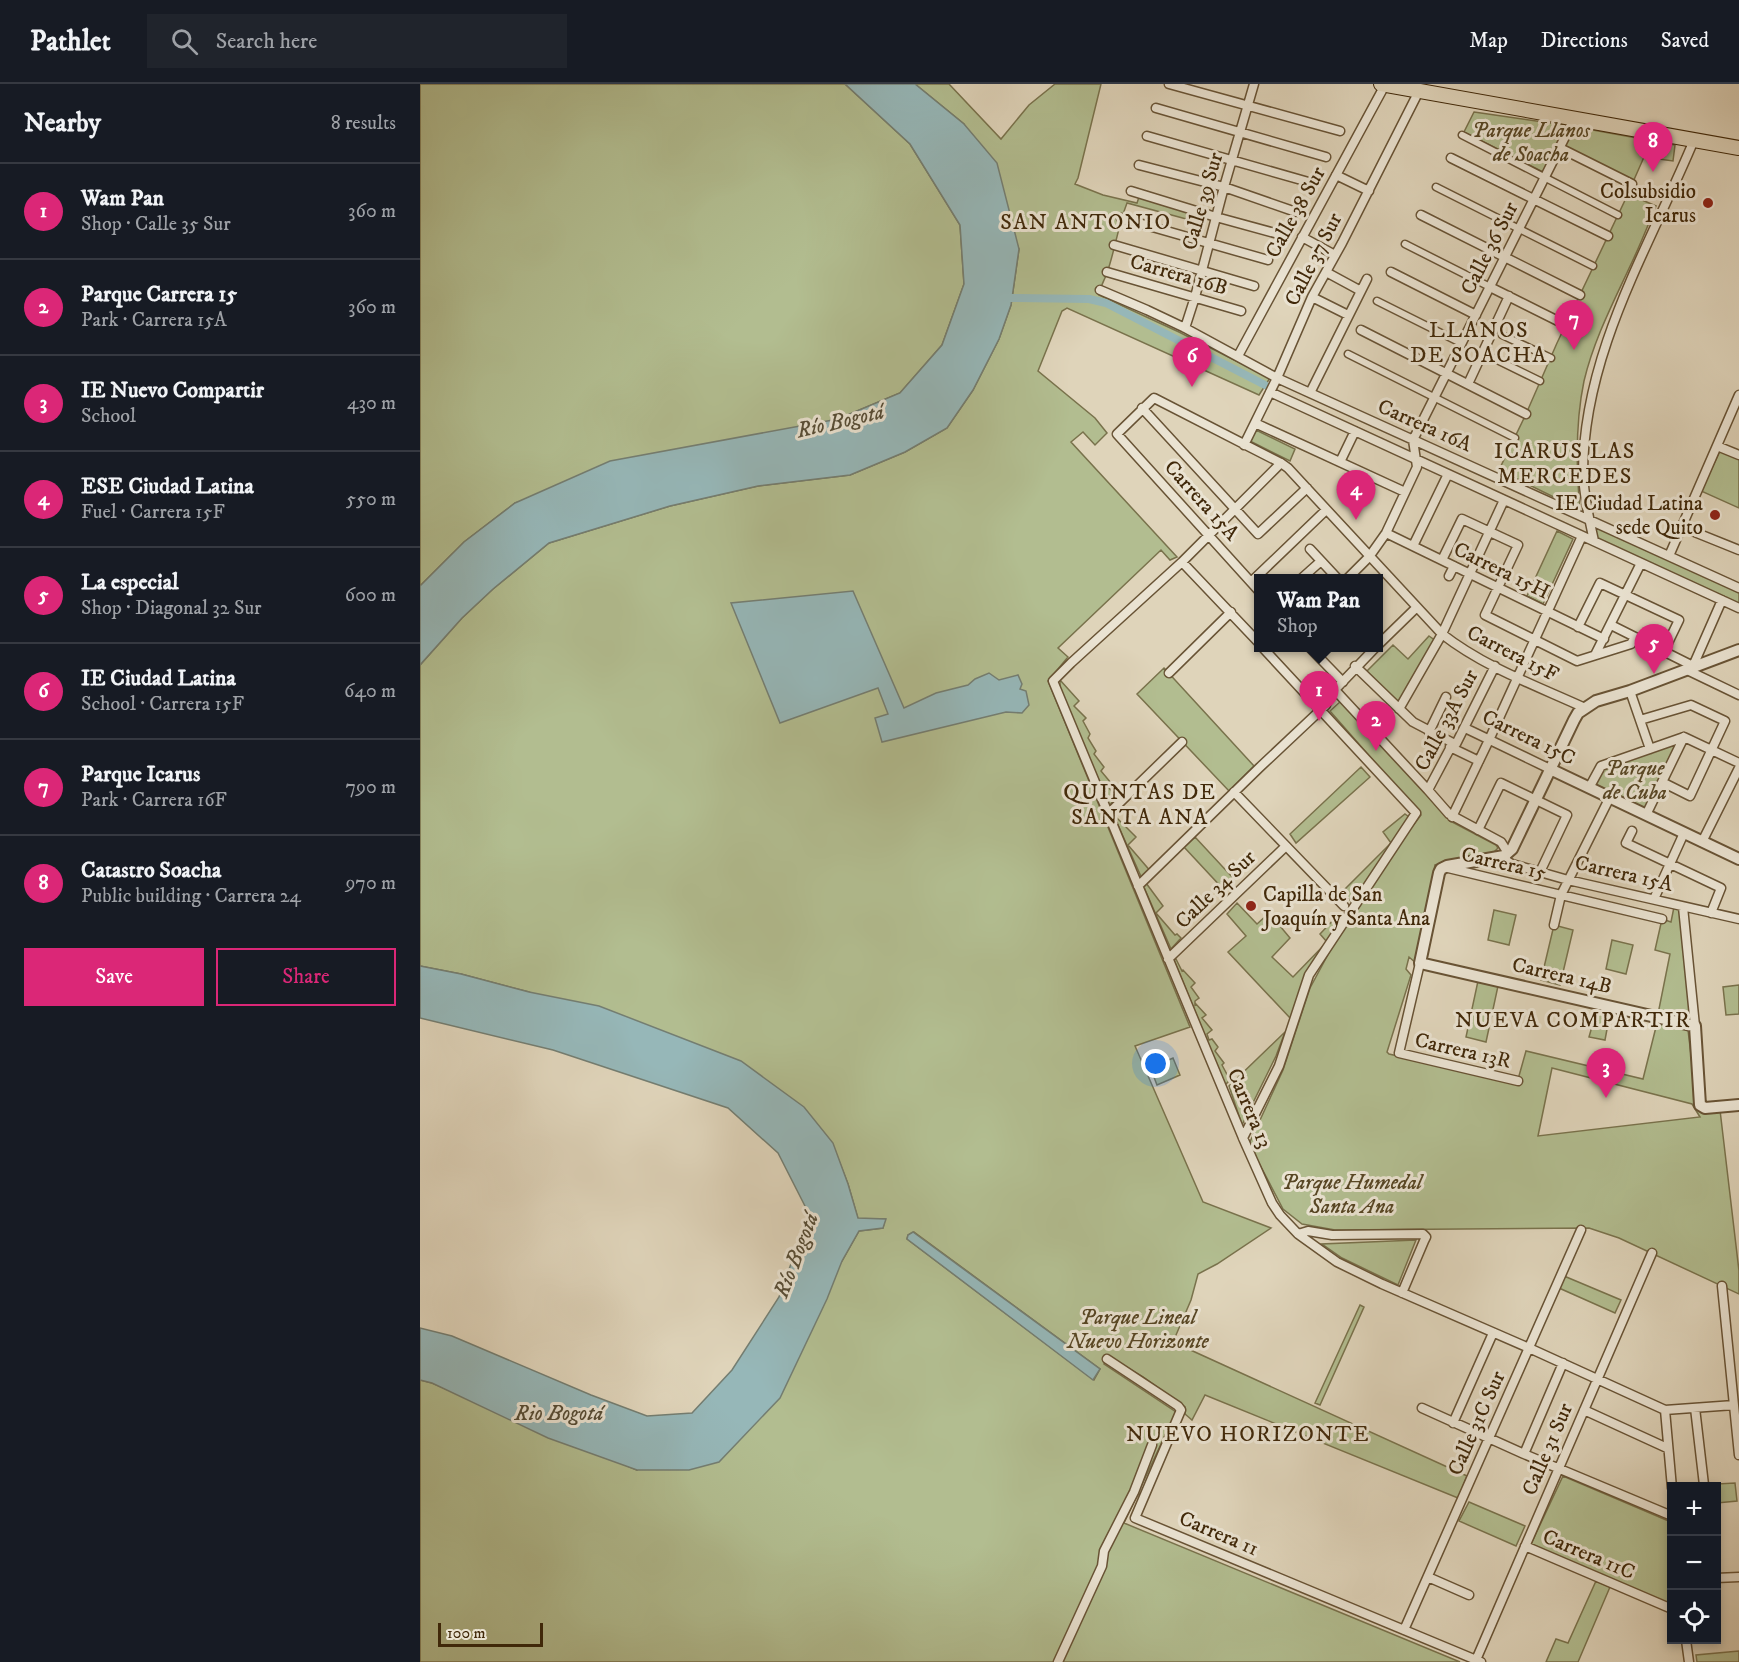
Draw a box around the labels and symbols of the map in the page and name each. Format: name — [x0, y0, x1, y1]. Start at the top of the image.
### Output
park label: Parque Llanos de Soacha — [1472, 118, 1591, 168]
pin: 8 — [1634, 122, 1672, 172]
street label: Calle 39 Sur — [1177, 149, 1229, 253]
street label: Calle 38 Sur — [1260, 162, 1332, 263]
place label: Colsubsidio Icarus — [1600, 179, 1696, 229]
marker: Colsubsidio Icarus — [1701, 196, 1715, 210]
street label: Calle 36 Sur — [1455, 197, 1524, 299]
street label: Calle 37 Sur — [1279, 208, 1348, 310]
district label: SAN ANTONIO — [1000, 209, 1172, 236]
street label: Carrera 16B — [1127, 249, 1231, 301]
pin: 7 — [1554, 300, 1594, 350]
district label: LLANOS DE SOACHA — [1410, 317, 1548, 369]
pin: 6 — [1172, 338, 1212, 387]
street label: Carrera 16A — [1373, 394, 1476, 458]
water label: Río Bogotá — [793, 398, 889, 445]
district label: ICARUS LAS MERCEDES — [1494, 438, 1636, 490]
street label: Carrera 15A — [1158, 455, 1245, 547]
pin: 4 — [1336, 470, 1376, 520]
place label: IE Ciudad Latina sede Quito — [1555, 491, 1703, 541]
marker: IE Ciudad Latina sede Quito — [1708, 508, 1722, 522]
street label: Carrera 15H — [1449, 536, 1554, 605]
street label: Carrera 15F — [1462, 620, 1563, 688]
pin: 5 — [1634, 624, 1674, 674]
street label: Calle 33A Sur — [1409, 665, 1485, 776]
pin: 1 — [1300, 672, 1338, 721]
pin: 2 — [1356, 702, 1396, 751]
street label: Carrera 15C — [1478, 704, 1579, 772]
park label: Parque de Cuba — [1602, 756, 1667, 806]
district label: QUINTAS DE SANTA ANA — [1063, 779, 1217, 831]
street label: Carrera 15 — [1459, 842, 1549, 886]
street label: Calle 34 Sur — [1170, 845, 1262, 935]
street label: Carrera 15A — [1572, 850, 1676, 898]
place label: Capilla de San Joaquín y Santa Ana — [1261, 882, 1430, 932]
marker: Capilla de San Joaquín y Santa Ana — [1244, 899, 1258, 913]
street label: Carrera 14B — [1509, 952, 1614, 1000]
district label: NUEVA COMPARTIR — [1455, 1007, 1691, 1034]
street label: Carrera 13R — [1412, 1027, 1513, 1075]
pin: 3 — [1586, 1048, 1626, 1098]
your location — [1141, 1049, 1170, 1078]
street label: Carrera 13 — [1221, 1065, 1277, 1152]
park label: Parque Humedal Santa Ana — [1282, 1170, 1425, 1220]
water label: Río Bogotá — [768, 1207, 826, 1303]
park label: Parque Lineal Nuevo Horizonte — [1066, 1305, 1210, 1355]
street label: Calle 31C Sur — [1442, 1367, 1512, 1480]
street label: Calle 31 Sur — [1517, 1399, 1579, 1499]
water label: Rio Bogotá — [514, 1400, 606, 1427]
district label: NUEVO HORIZONTE — [1126, 1421, 1370, 1448]
street label: Carrera 11 — [1175, 1506, 1262, 1562]
street label: Carrera 11C — [1538, 1524, 1639, 1586]
scale bar — [438, 1620, 543, 1648]

